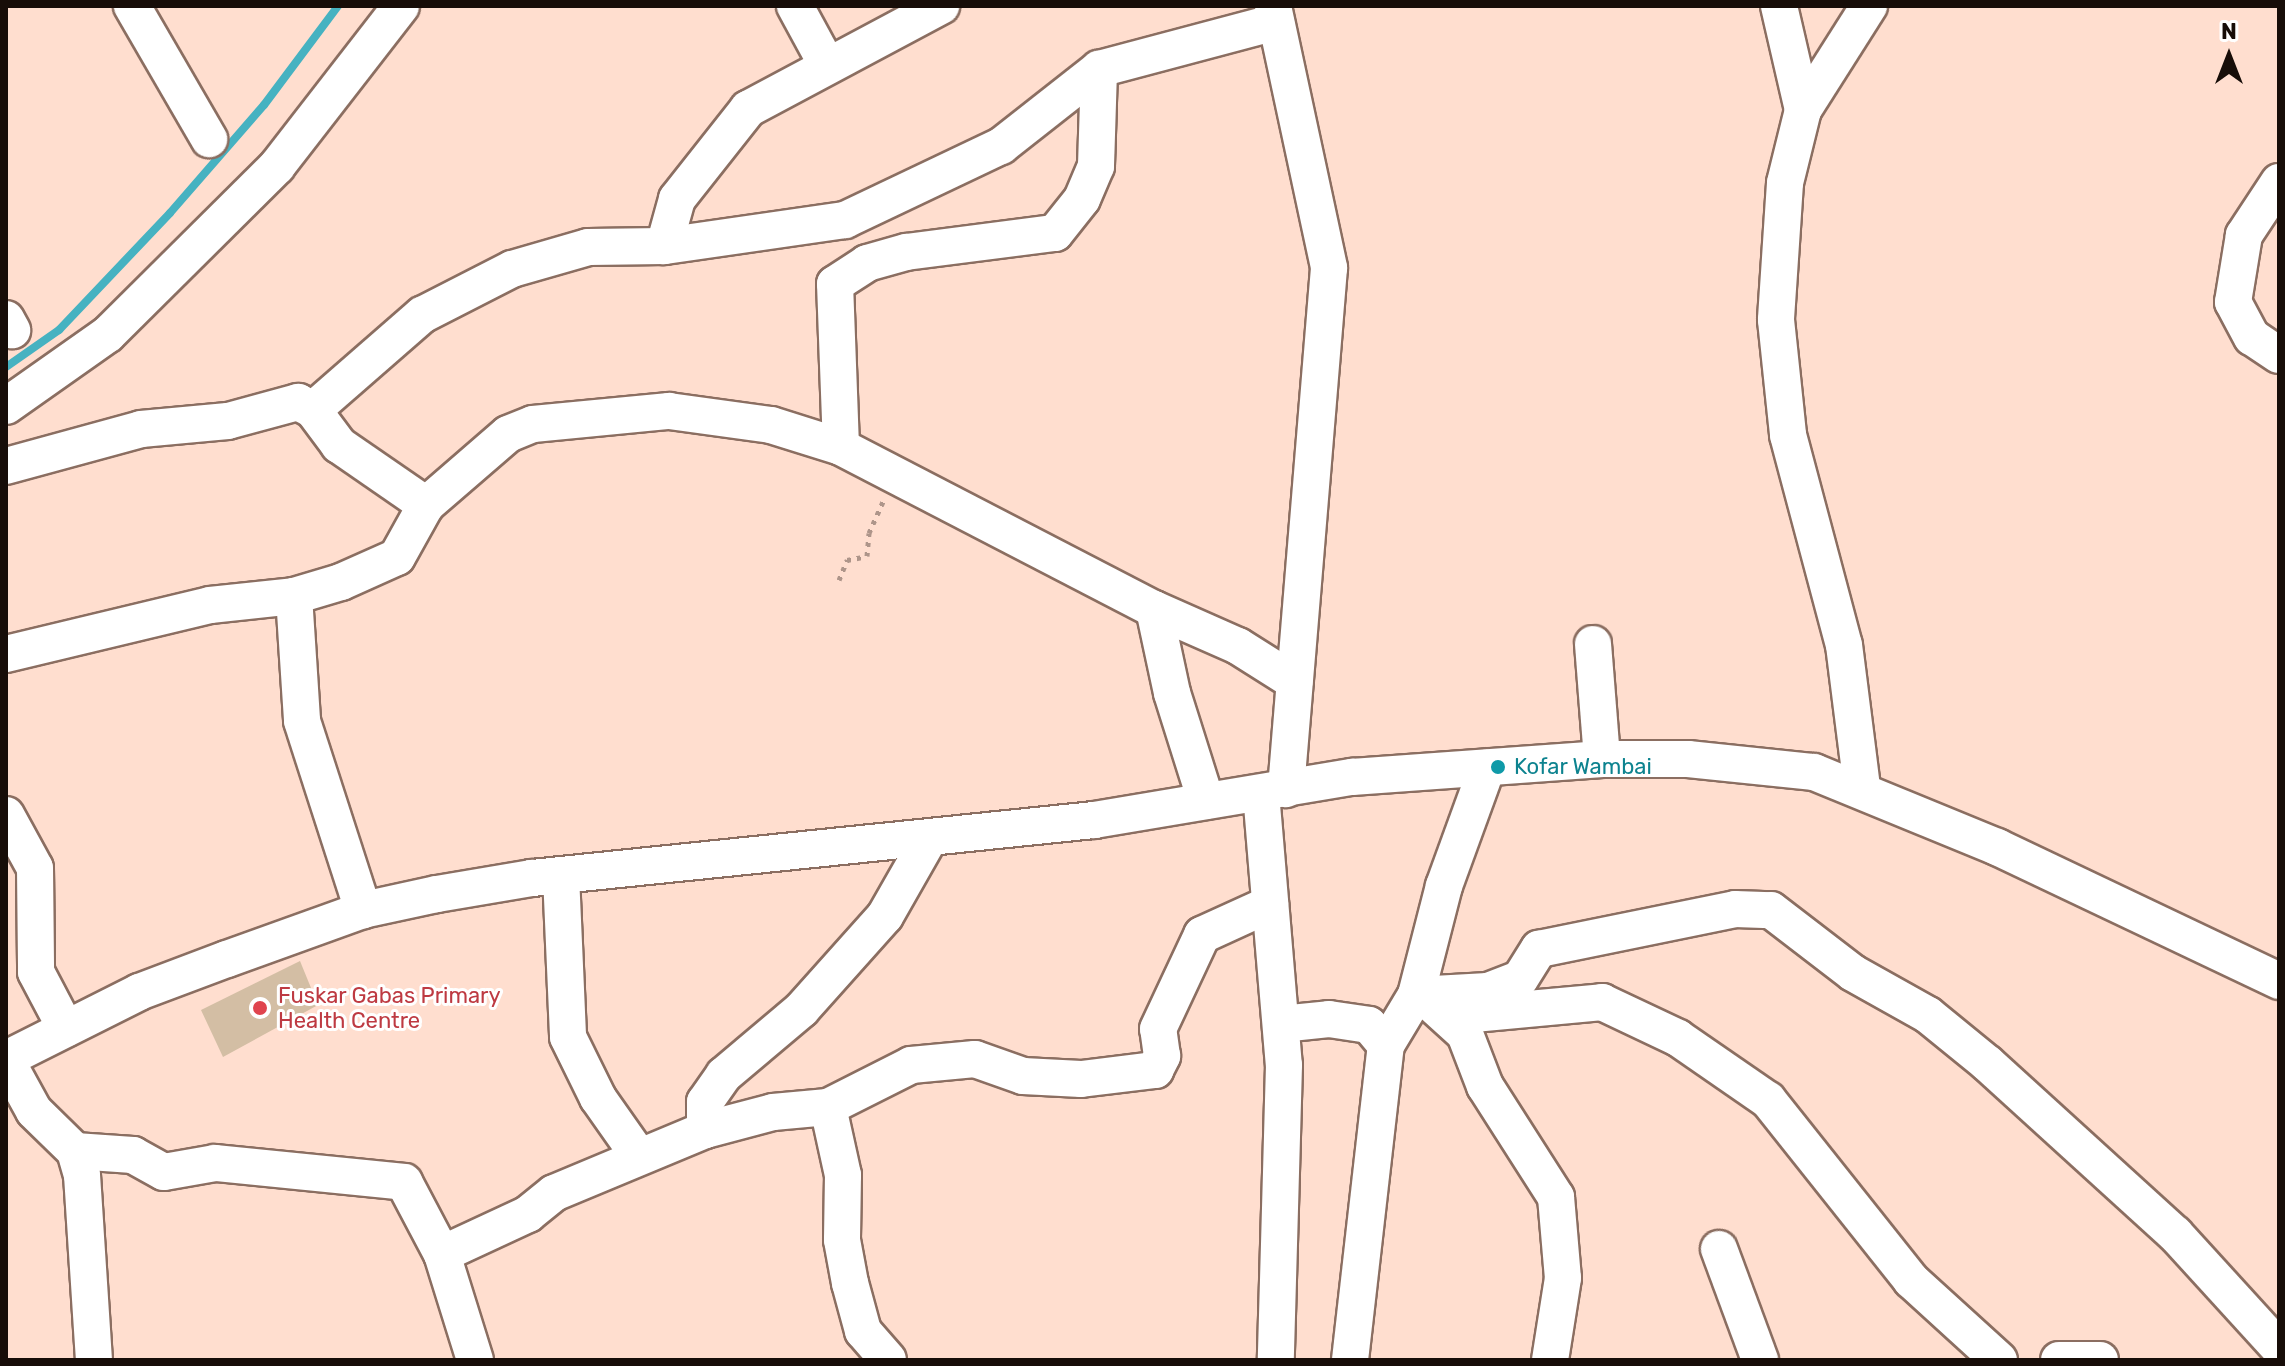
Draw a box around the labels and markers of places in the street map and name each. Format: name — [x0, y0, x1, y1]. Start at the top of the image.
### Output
place label: Kofar Wambai — [1514, 754, 1653, 780]
marker: Kofar Wambai — [1489, 758, 1507, 776]
place label: Fuskar Gabas Primary Health Centre — [278, 982, 501, 1034]
marker: Fuskar Gabas Primary Health Centre — [249, 997, 271, 1019]

